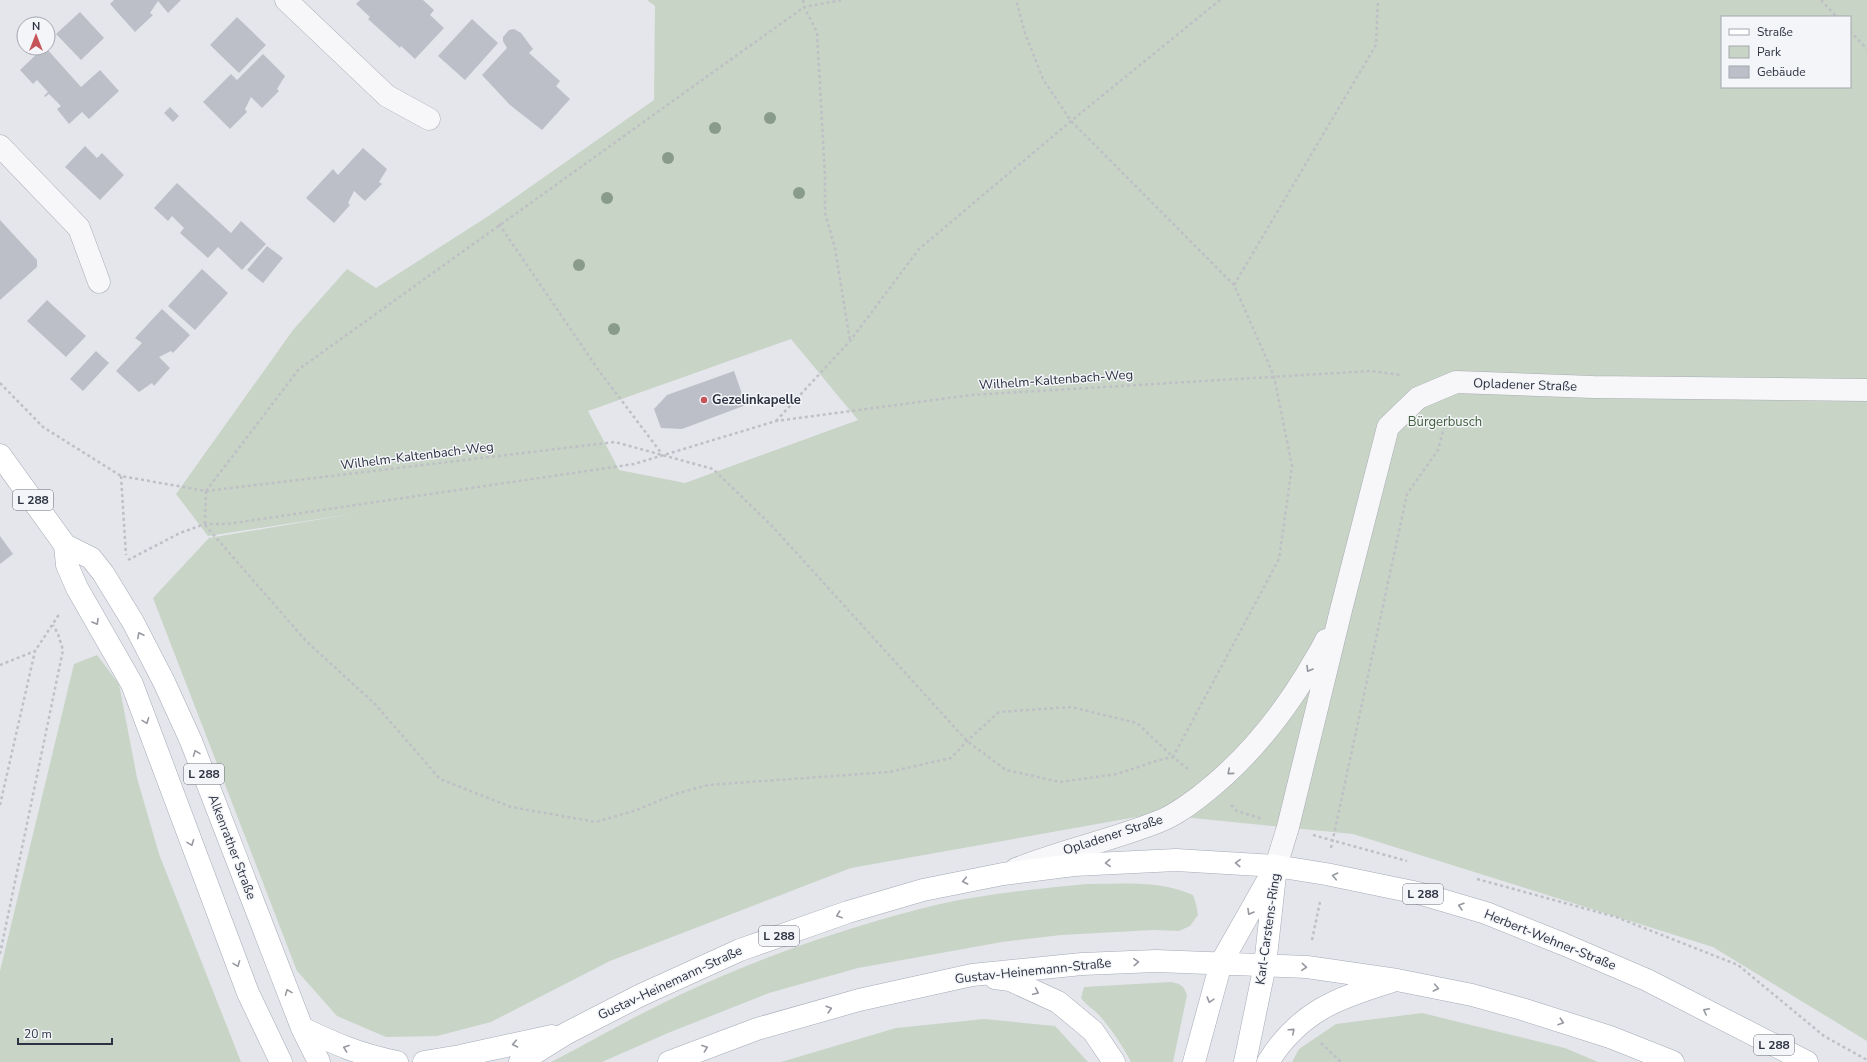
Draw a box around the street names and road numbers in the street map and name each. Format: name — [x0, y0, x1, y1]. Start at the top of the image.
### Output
street label: Wilhelm-Kaltenbach-Weg — [978, 366, 1134, 394]
street label: Opladener Straße — [1473, 374, 1577, 396]
street label: Wilhelm-Kaltenbach-Weg — [339, 438, 495, 474]
road number: L 288 — [13, 490, 53, 510]
road number: L 288 — [184, 764, 224, 784]
street label: Alkenrather Straße — [204, 792, 260, 902]
street label: Opladener Straße — [1061, 810, 1165, 860]
street label: Karl-Carstens-Ring — [1251, 872, 1285, 986]
road number: L 288 — [1403, 884, 1443, 904]
street label: Herbert-Wehner-Straße — [1481, 905, 1619, 975]
road number: L 288 — [759, 926, 799, 946]
street label: Gustav-Heinemann-Straße — [595, 942, 745, 1024]
street label: Gustav-Heinemann-Straße — [954, 954, 1112, 988]
road number: L 288 — [1754, 1035, 1794, 1055]

